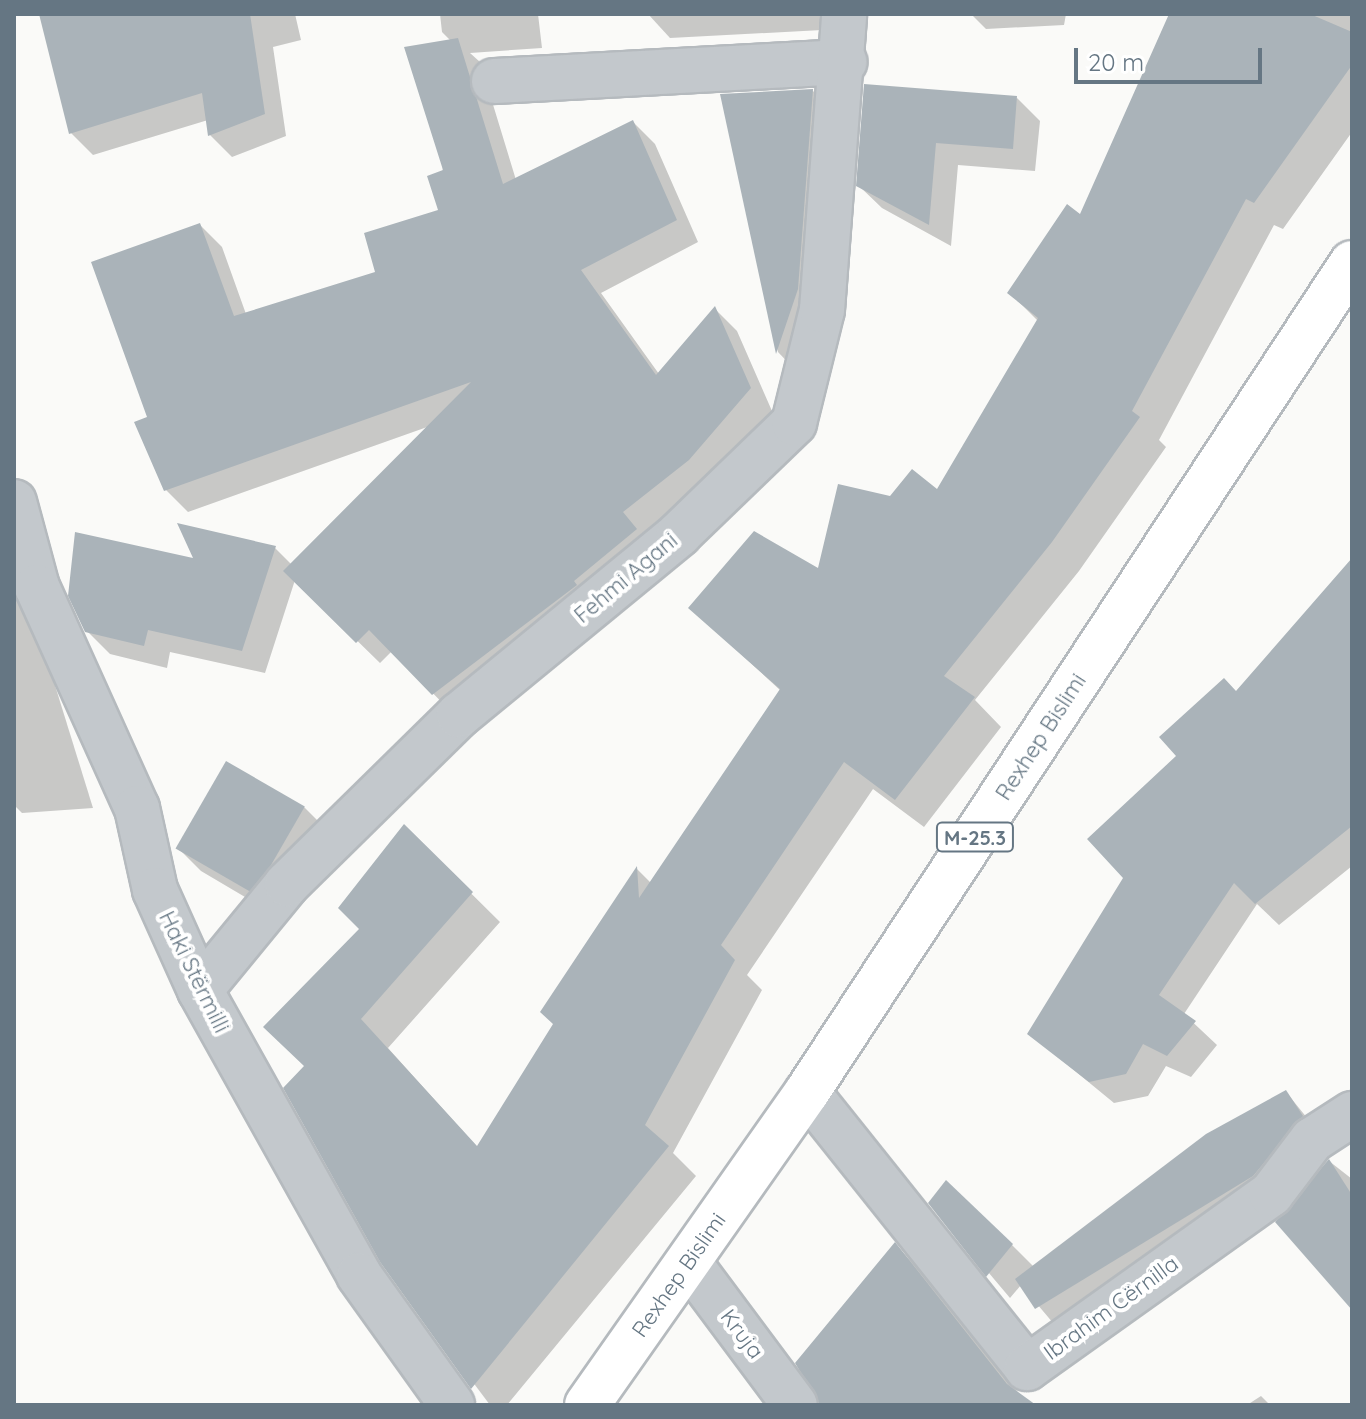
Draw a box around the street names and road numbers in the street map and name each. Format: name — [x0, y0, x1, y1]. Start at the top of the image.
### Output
street label: Fehmi Agani — [569, 527, 683, 629]
street label: Rexhep Bislimi — [990, 669, 1092, 805]
road number: M-25.3 — [935, 821, 1015, 853]
street label: Haki Stërmilli — [153, 907, 235, 1037]
street label: Rexhep Bislimi — [626, 1208, 732, 1342]
street label: Ibrahim Cërnilla — [1039, 1250, 1183, 1366]
street label: Kruja — [715, 1304, 769, 1364]

